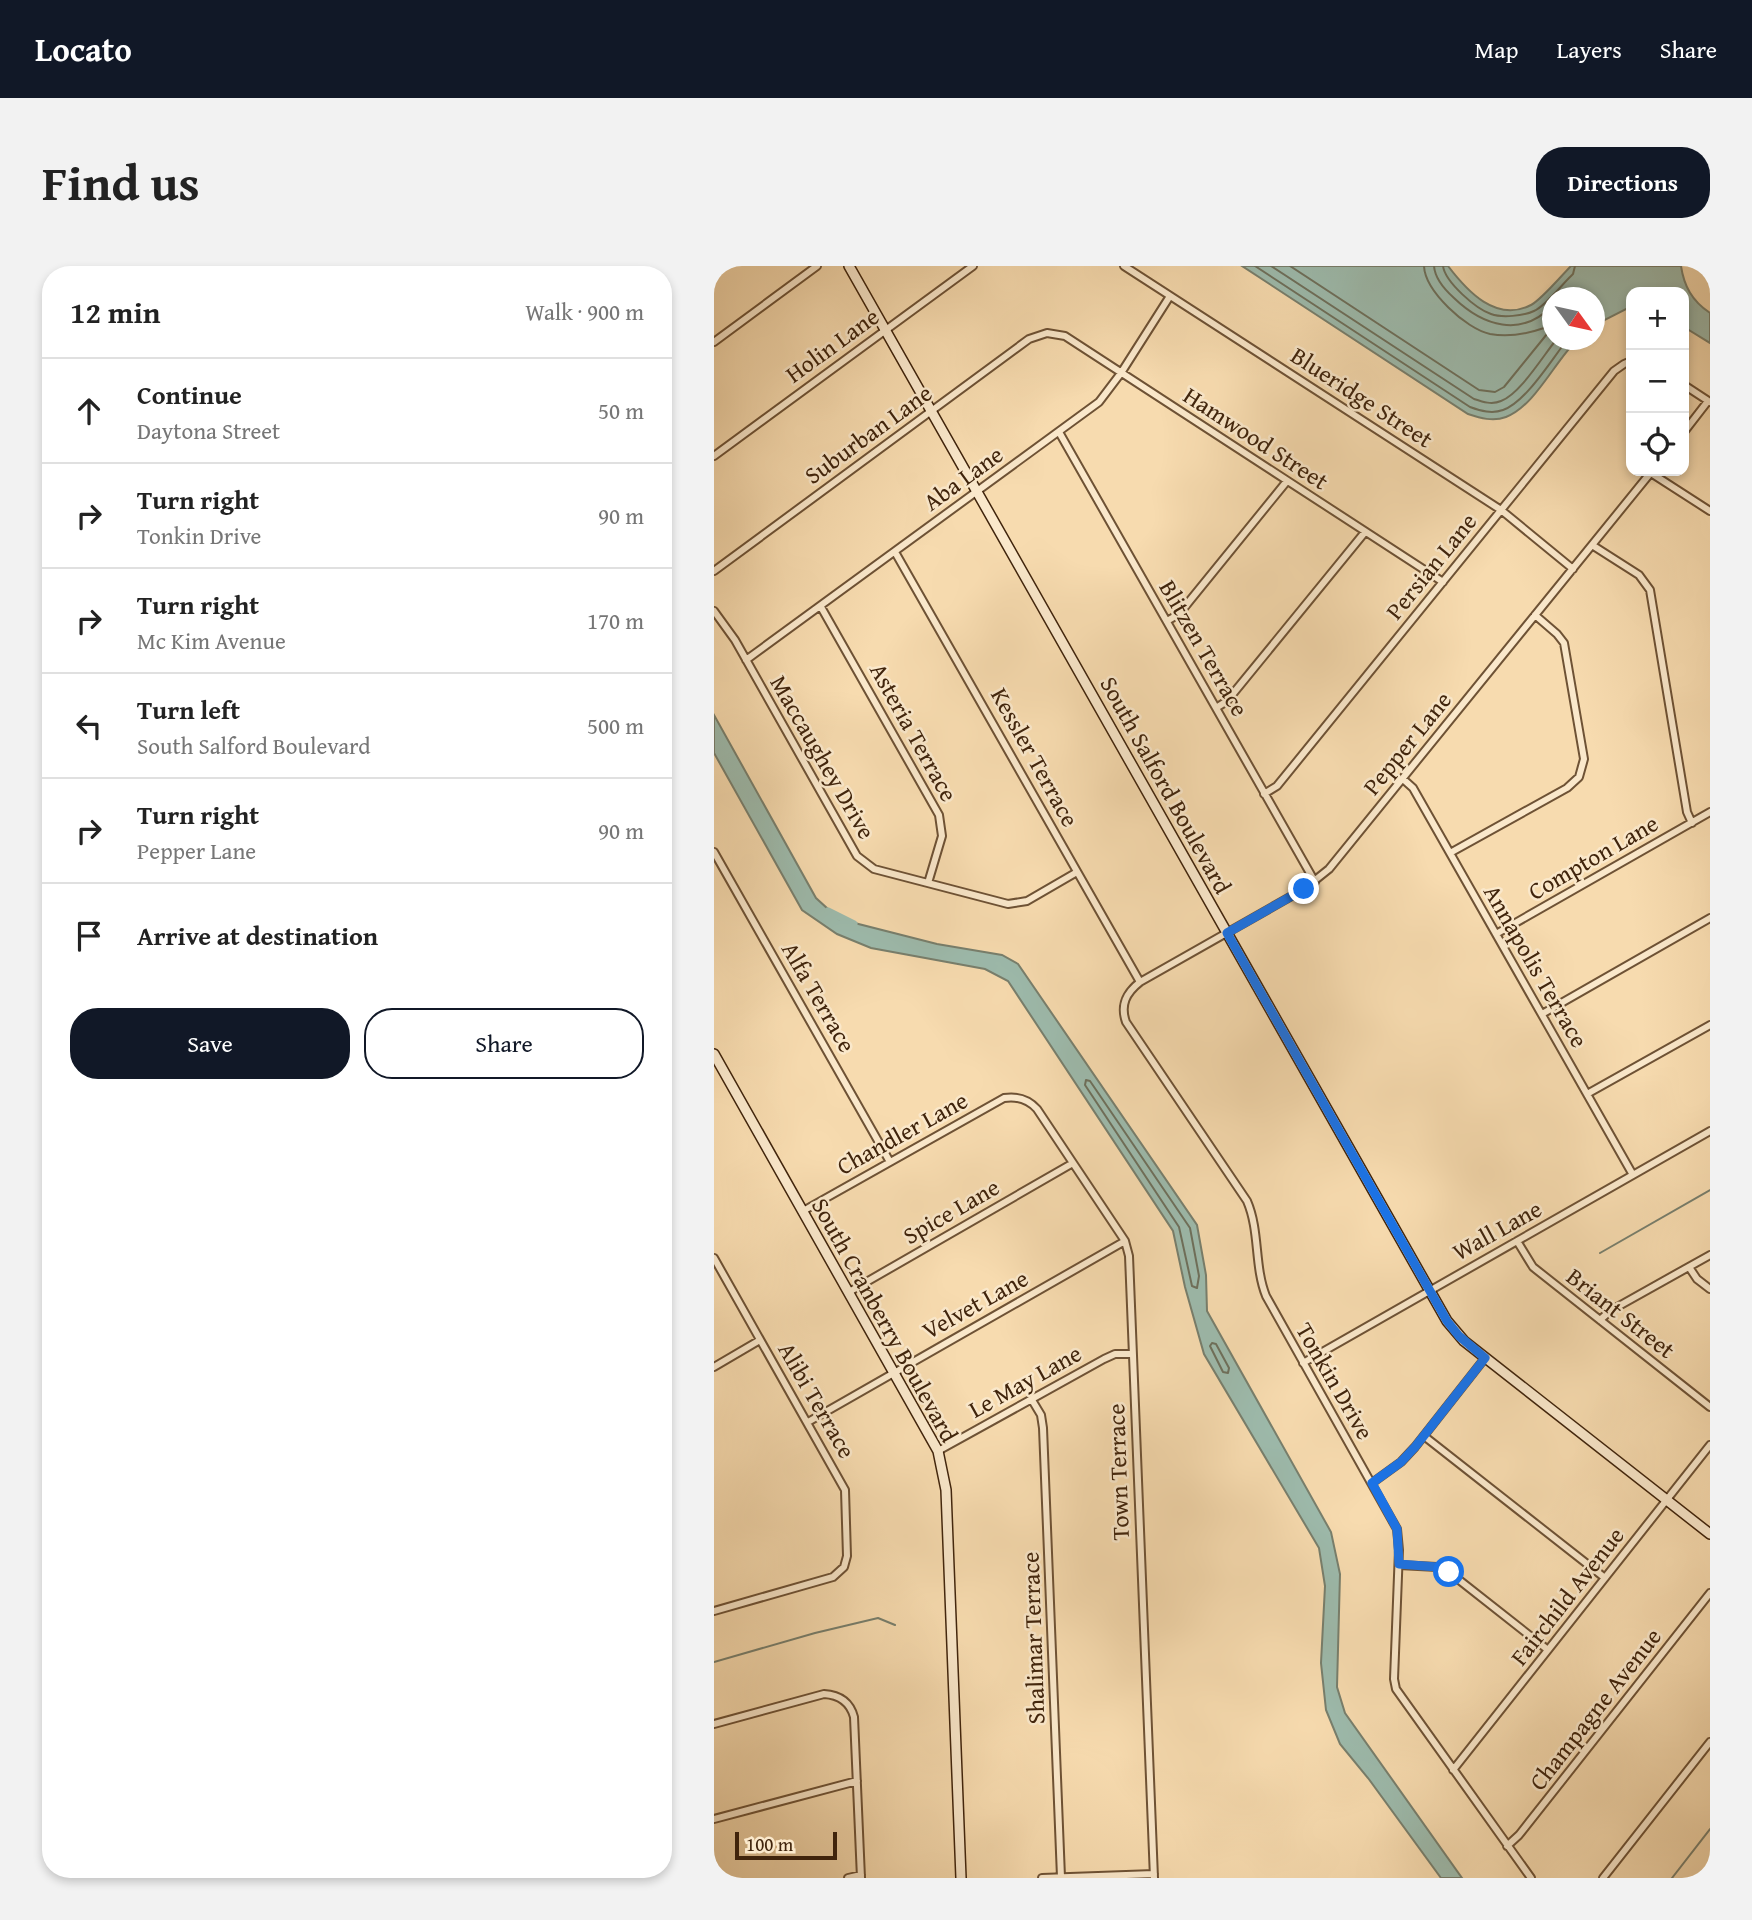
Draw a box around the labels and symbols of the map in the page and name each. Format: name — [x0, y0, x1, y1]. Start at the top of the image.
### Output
north arrow — [1542, 287, 1605, 350]
street label: Holin Lane — [778, 299, 886, 391]
street label: Blueridge Street — [1284, 338, 1440, 456]
street label: Suburban Lane — [797, 376, 939, 492]
street label: Hamwood Street — [1176, 378, 1336, 498]
street label: Aba Lane — [916, 437, 1010, 519]
street label: Persian Lane — [1377, 505, 1485, 627]
street label: Blitzen Terrace — [1151, 573, 1257, 723]
street label: Asteria Terrace — [861, 656, 967, 808]
street label: Maccaughey Drive — [762, 668, 884, 846]
street label: South Salford Boulevard — [1092, 670, 1240, 900]
street label: Kessler Terrace — [982, 681, 1088, 833]
street label: Pepper Lane — [1354, 684, 1460, 802]
street label: Compton Lane — [1521, 806, 1665, 908]
route end — [1288, 873, 1319, 904]
street label: Annapolis Terrace — [1475, 878, 1597, 1054]
street label: Alfa Terrace — [773, 935, 865, 1059]
street label: Chandler Lane — [830, 1083, 974, 1183]
street label: Spice Lane — [896, 1169, 1006, 1253]
street label: South Cranberry Boulevard — [803, 1191, 967, 1449]
street label: Wall Lane — [1446, 1191, 1548, 1269]
street label: Briant Street — [1559, 1259, 1683, 1367]
street label: Velvet Lane — [916, 1260, 1034, 1348]
street label: Tonkin Drive — [1287, 1316, 1383, 1446]
street label: Alibi Terrace — [770, 1335, 864, 1465]
street label: Le May Lane — [962, 1336, 1088, 1426]
street label: Town Terrace — [1098, 1403, 1138, 1541]
street label: Fairchild Avenue — [1502, 1519, 1632, 1673]
street label: Shalimar Terrace — [1012, 1551, 1054, 1725]
route start — [1433, 1556, 1464, 1587]
street label: Champagne Avenue — [1520, 1620, 1670, 1798]
scale bar — [735, 1829, 836, 1861]

